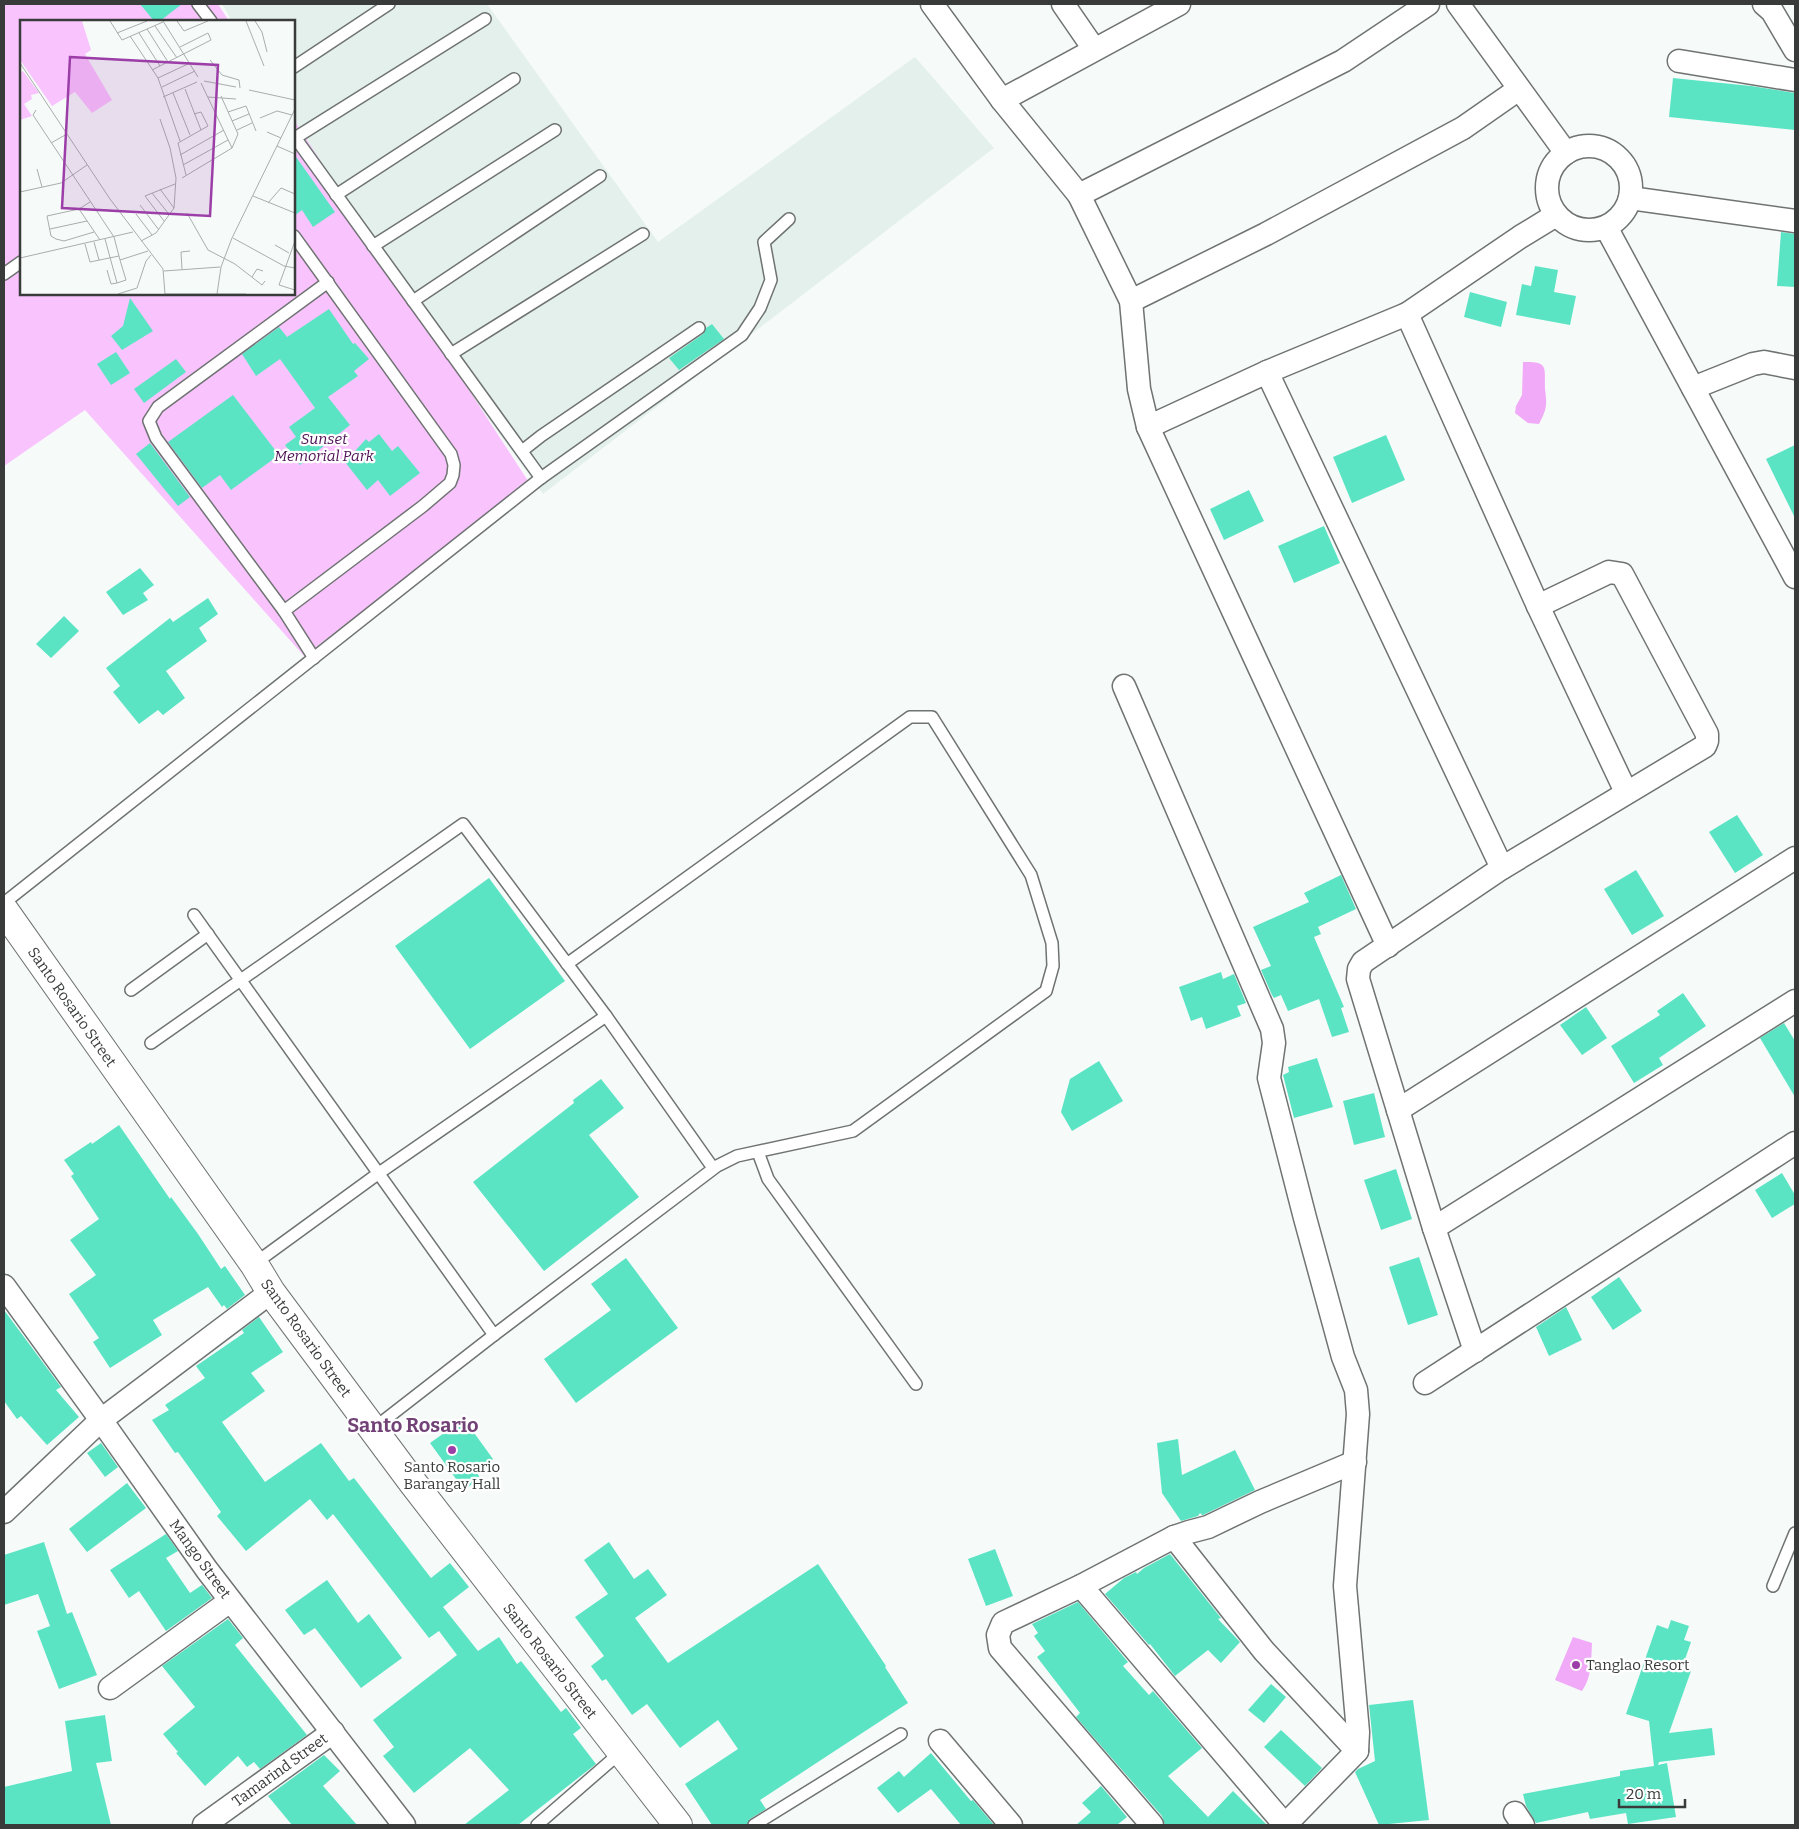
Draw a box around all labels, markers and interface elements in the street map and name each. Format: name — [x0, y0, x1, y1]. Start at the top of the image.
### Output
inset map — [20, 20, 295, 295]
park label: Sunset Memorial Park — [274, 430, 375, 465]
street label: Santo Rosario Street — [24, 944, 120, 1071]
street label: Santo Rosario Street — [257, 1275, 355, 1401]
district label: Santo Rosario — [347, 1413, 479, 1437]
marker: Santo Rosario Barangay Hall — [446, 1444, 458, 1456]
place label: Santo Rosario Barangay Hall — [404, 1458, 500, 1493]
street label: Mango Street — [165, 1516, 235, 1602]
street label: Santo Rosario Street — [499, 1600, 601, 1723]
place label: Tanglao Resort — [1586, 1656, 1690, 1674]
marker: Tanglao Resort — [1570, 1659, 1582, 1671]
street label: Tamarind Street — [229, 1729, 332, 1811]
scale bar — [1619, 1776, 1685, 1808]
text: 20 m — [1626, 1785, 1662, 1803]

